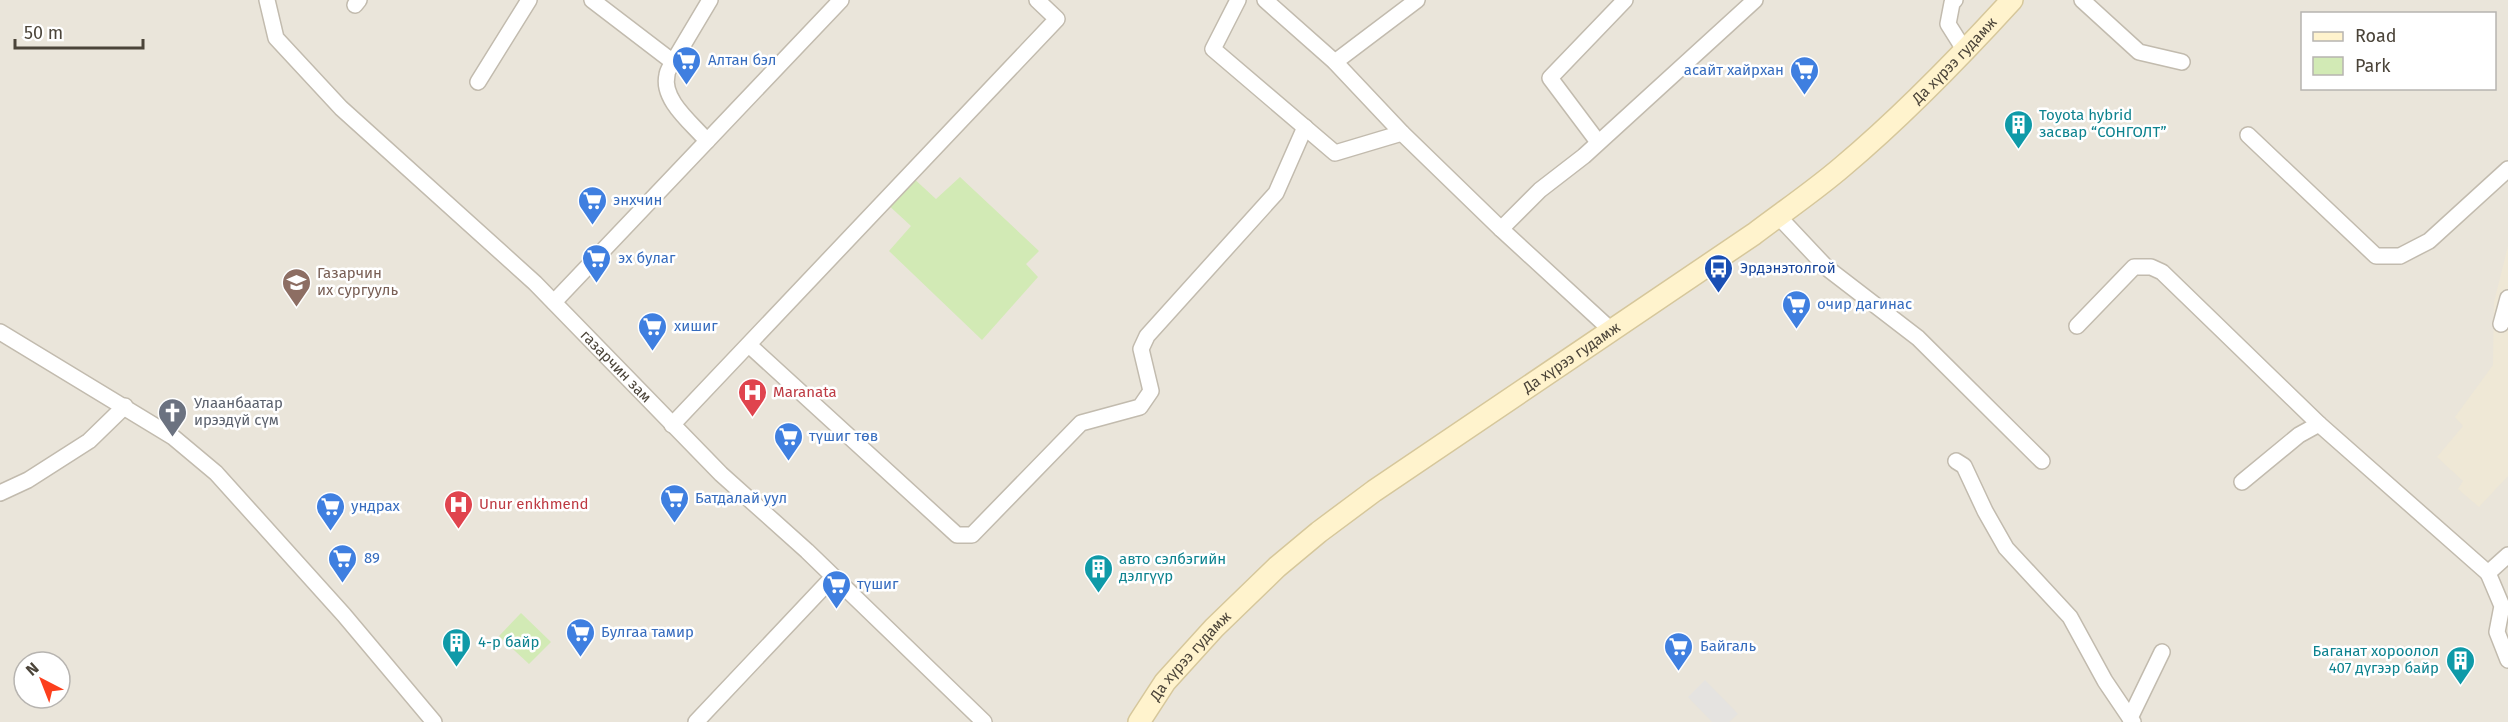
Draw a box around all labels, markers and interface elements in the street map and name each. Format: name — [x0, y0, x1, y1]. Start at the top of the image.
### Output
scale bar — [15, 12, 142, 50]
legend — [2301, 12, 2496, 90]
street label: Да хүрээ гудамж — [1908, 13, 2001, 108]
text: 50 m — [24, 22, 63, 44]
text: Road — [2355, 25, 2397, 47]
supermarket icon: Алтан бэл — [671, 44, 703, 86]
place label: Алтан бэл — [708, 51, 777, 69]
supermarket icon: асайт хайрхан — [1789, 54, 1821, 96]
text: Park — [2355, 55, 2391, 77]
place label: асайт хайрхан — [1684, 61, 1784, 79]
place label: Toyota hybrid засвар “СОНГОЛТ” — [2039, 106, 2167, 141]
building icon: Toyota hybrid засвар “СОНГОЛТ” — [2002, 108, 2034, 150]
supermarket icon: энхчин — [576, 184, 608, 226]
place label: энхчин — [613, 191, 662, 209]
supermarket icon: эх булаг — [581, 242, 613, 284]
place label: эх булаг — [618, 249, 676, 267]
bus stop icon: Эрдэнэтолгой — [1703, 252, 1735, 294]
place label: Эрдэнэтолгой — [1740, 259, 1836, 277]
place label: Газарчин их сургууль — [317, 264, 398, 299]
school or university icon: Газарчин их сургууль — [280, 266, 312, 308]
supermarket icon: очир дагинас — [1780, 288, 1812, 330]
place label: очир дагинас — [1817, 295, 1912, 313]
supermarket icon: хишиг — [637, 310, 669, 352]
place label: хишиг — [674, 317, 718, 335]
street label: Да хүрээ гудамж — [1518, 318, 1624, 397]
street label: газарчин зам — [577, 326, 655, 406]
hospital icon: Maranata — [736, 376, 768, 418]
place label: Maranata — [773, 383, 837, 401]
place label: Улаанбаатар ирээдүй сүм — [194, 394, 283, 429]
church icon: Улаанбаатар ирээдүй сүм — [157, 396, 189, 438]
supermarket icon: түшиг төв — [772, 420, 804, 462]
place label: түшиг төв — [809, 427, 878, 445]
supermarket icon: Батдалай уул — [658, 482, 690, 524]
hospital icon: Unur enkhmend — [442, 488, 474, 530]
place label: Батдалай уул — [695, 489, 787, 507]
supermarket icon: ундрах — [314, 490, 346, 532]
place label: Unur enkhmend — [479, 495, 588, 513]
place label: ундрах — [351, 497, 401, 515]
supermarket icon: 89 — [327, 542, 359, 584]
place label: 89 — [364, 549, 380, 567]
place label: авто сэлбэгийн дэлгүүр — [1119, 550, 1226, 585]
building icon: авто сэлбэгийн дэлгүүр — [1082, 552, 1114, 594]
supermarket icon: түшиг — [820, 568, 852, 610]
place label: түшиг — [857, 575, 899, 593]
street label: Да хүрээ гудамж — [1146, 607, 1235, 705]
supermarket icon: Булгаа тамир — [564, 616, 596, 658]
place label: Булгаа тамир — [601, 623, 694, 641]
building icon: 4-р байр — [441, 626, 473, 668]
supermarket icon: Байгаль — [1663, 630, 1695, 672]
place label: 4-р байр — [478, 633, 540, 651]
place label: Байгаль — [1700, 637, 1756, 655]
place label: Баганат хороолол 407 дүгээр байр — [2313, 642, 2439, 677]
building icon: Баганат хороолол 407 дүгээр байр — [2444, 644, 2476, 686]
north arrow — [12, 650, 72, 710]
text: N — [22, 659, 43, 680]

